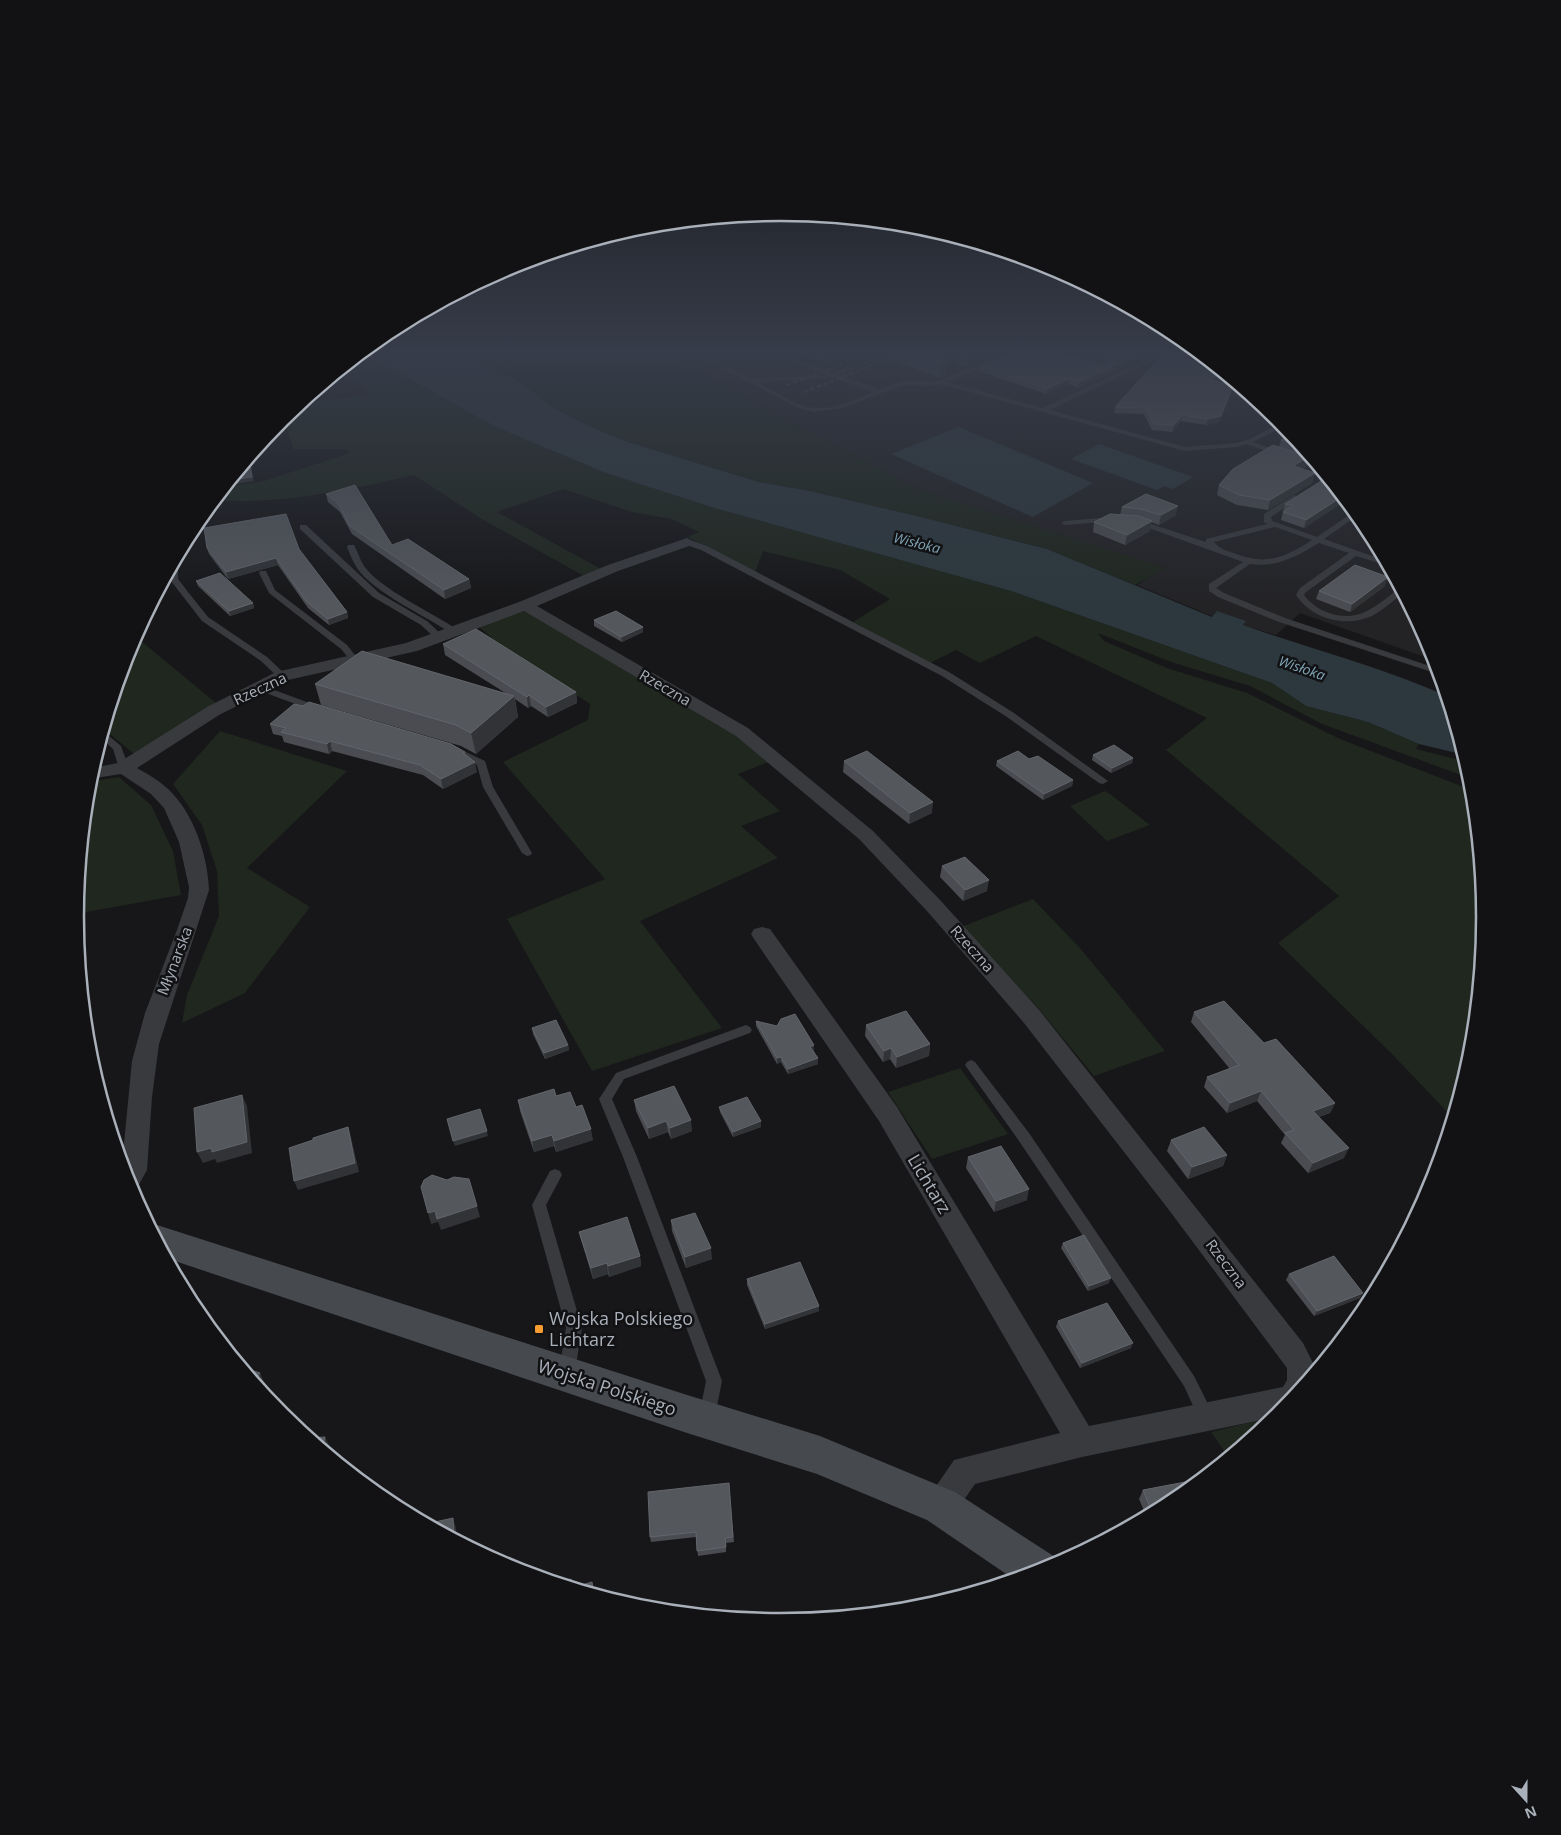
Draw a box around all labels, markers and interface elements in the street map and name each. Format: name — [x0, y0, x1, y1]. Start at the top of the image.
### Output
water label: Wisłoka — [892, 528, 943, 558]
water label: Wisłoka — [1277, 651, 1328, 684]
street label: Rzeczna — [636, 664, 695, 710]
street label: Rzeczna — [230, 667, 289, 709]
street label: Rzeczna — [946, 921, 999, 976]
street label: Młynarska — [152, 924, 196, 998]
street label: Lichtarz — [903, 1149, 957, 1218]
street label: Rzeczna — [1202, 1235, 1252, 1292]
place label: Wojska Polskiego Lichtarz — [549, 1306, 693, 1351]
marker: Wojska Polskiego Lichtarz — [533, 1323, 545, 1335]
street label: Wojska Polskiego — [535, 1353, 680, 1421]
north arrow — [1501, 1775, 1551, 1825]
text: N — [1522, 1802, 1540, 1824]

